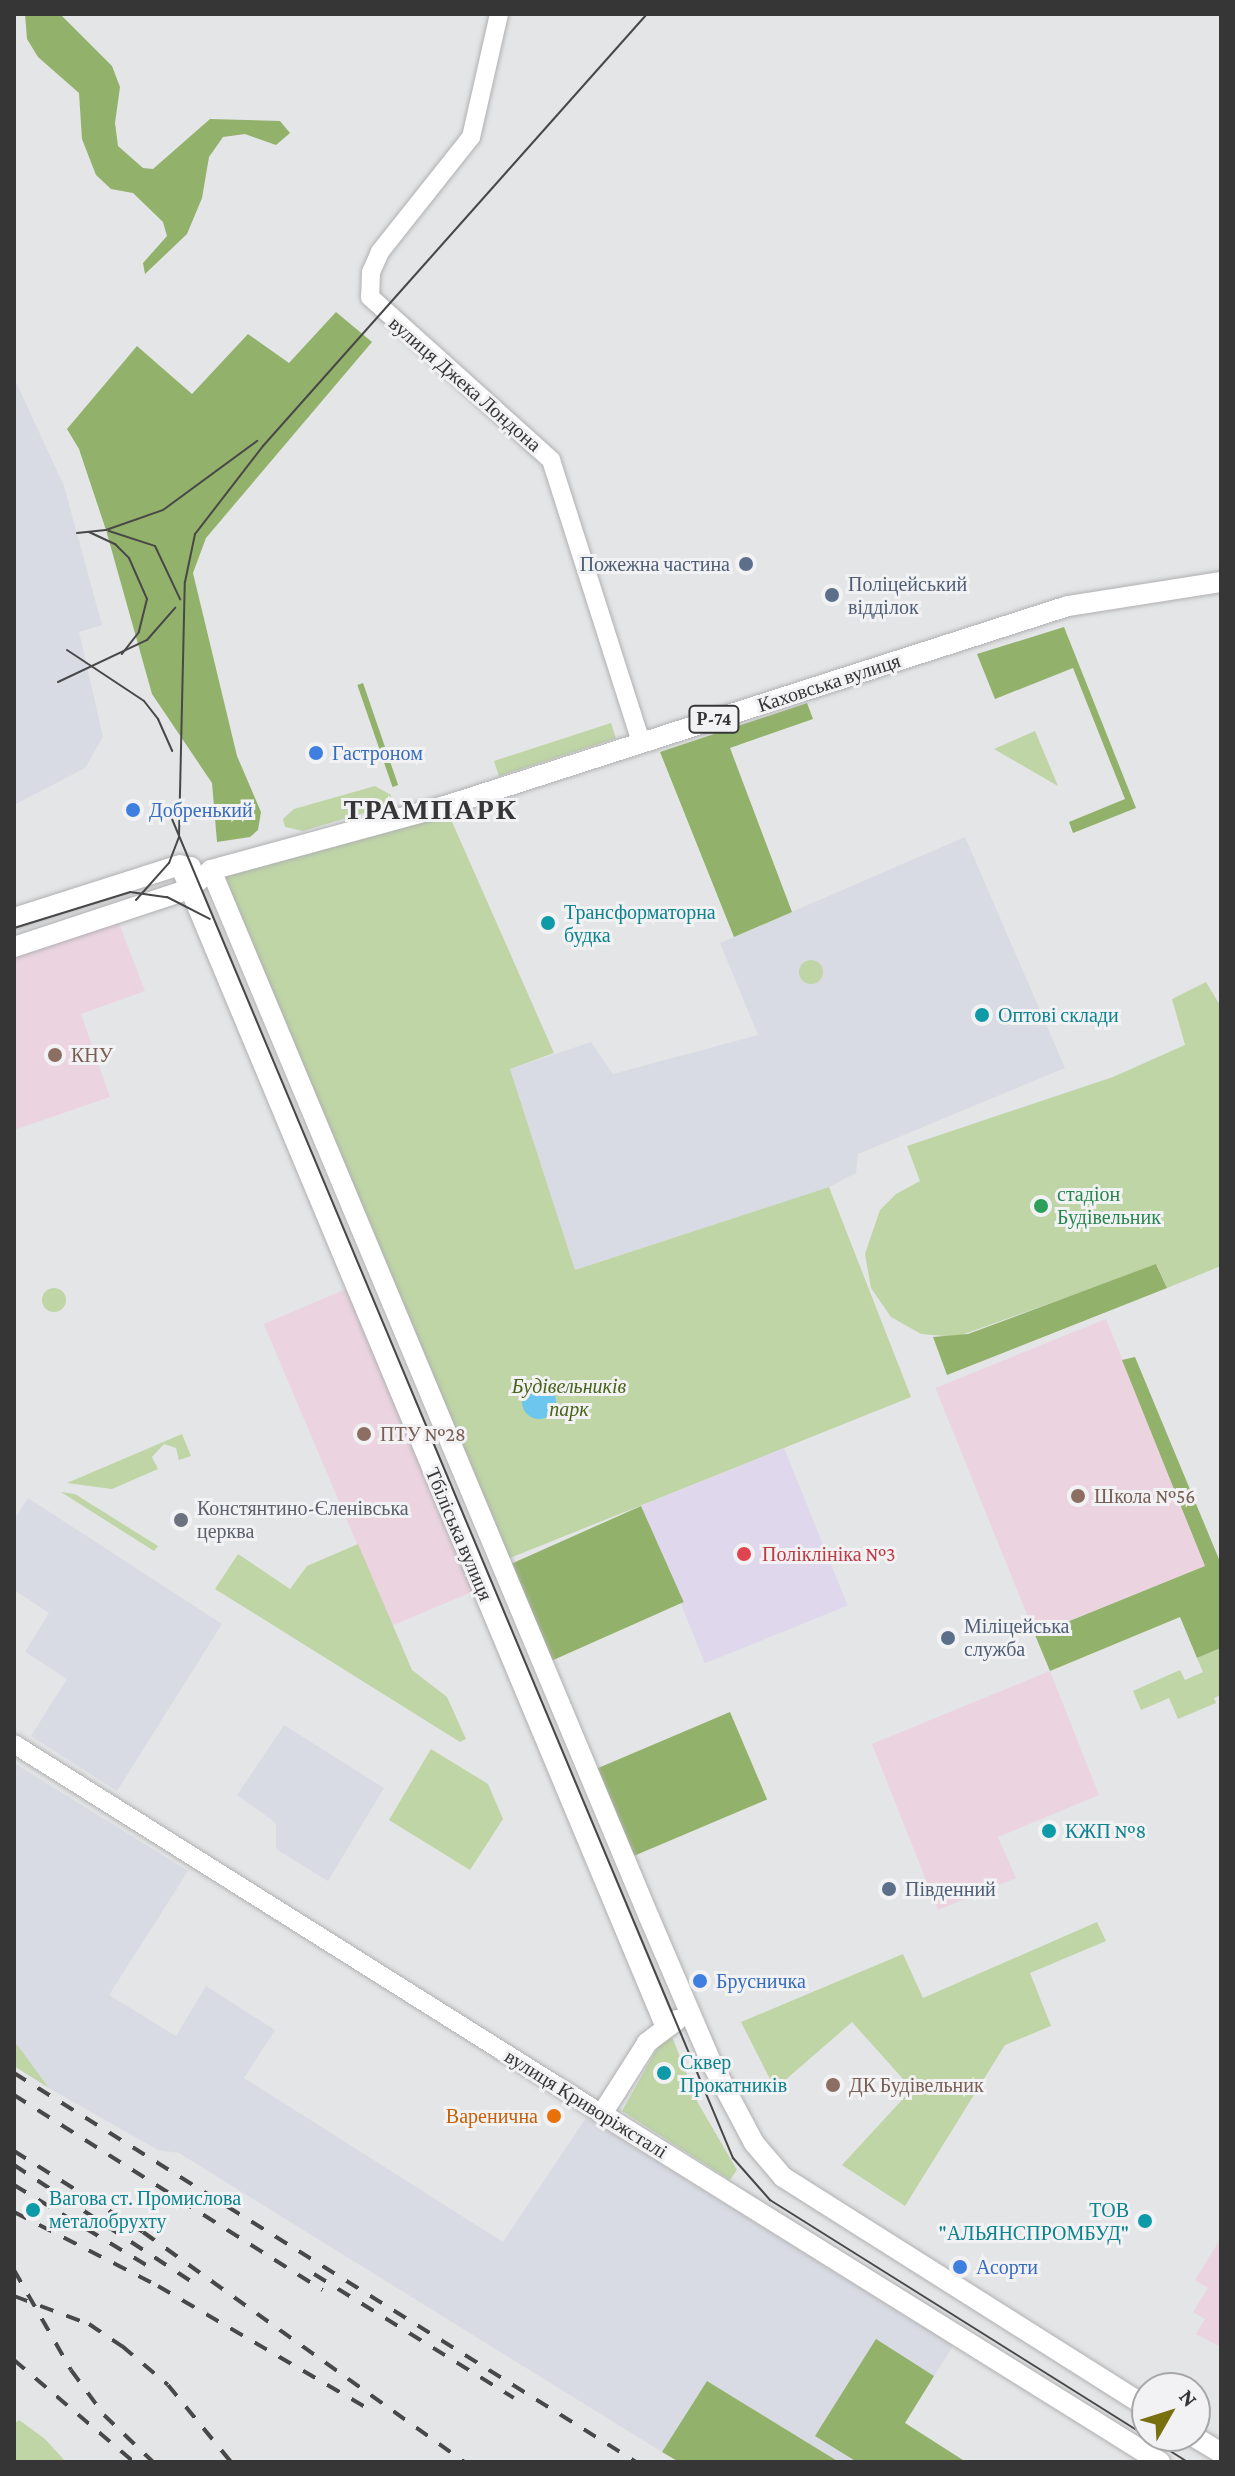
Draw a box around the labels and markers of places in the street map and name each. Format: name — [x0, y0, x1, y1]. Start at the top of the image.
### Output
place label: Пожежна частина — [580, 552, 730, 576]
marker: Пожежна частина — [737, 555, 755, 573]
place label: Поліцейський відділок — [848, 572, 967, 619]
marker: Поліцейський відділок — [823, 586, 841, 604]
place label: Гастроном — [332, 741, 423, 765]
marker: Гастроном — [307, 744, 325, 762]
place label: Добренький — [149, 798, 253, 822]
marker: Добренький — [124, 801, 142, 819]
place label: Трансформаторна будка — [564, 900, 716, 947]
marker: Трансформаторна будка — [539, 914, 557, 932]
place label: Оптові склади — [998, 1003, 1119, 1027]
marker: Оптові склади — [973, 1006, 991, 1024]
place label: КНУ — [71, 1043, 113, 1067]
marker: КНУ — [46, 1046, 64, 1064]
place label: стадіон Будівельник — [1057, 1182, 1161, 1229]
marker: стадіон Будівельник — [1032, 1197, 1050, 1215]
place label: ПТУ №28 — [380, 1422, 466, 1446]
marker: ПТУ №28 — [355, 1425, 373, 1443]
place label: Школа №56 — [1094, 1484, 1195, 1508]
marker: Школа №56 — [1069, 1487, 1087, 1505]
place label: Констянтино-Єленівська церква — [197, 1496, 409, 1543]
marker: Констянтино-Єленівська церква — [172, 1511, 190, 1529]
place label: Поліклініка №3 — [762, 1542, 895, 1566]
marker: Поліклініка №3 — [733, 1543, 755, 1565]
place label: Міліцейська служба — [964, 1614, 1069, 1661]
marker: Міліцейська служба — [939, 1629, 957, 1647]
place label: КЖП №8 — [1065, 1819, 1146, 1843]
marker: КЖП №8 — [1040, 1822, 1058, 1840]
place label: Південний — [905, 1877, 996, 1901]
marker: Південний — [880, 1880, 898, 1898]
place label: Брусничка — [716, 1969, 806, 1993]
marker: Брусничка — [691, 1972, 709, 1990]
place label: Сквер Прокатників — [680, 2050, 787, 2097]
marker: Сквер Прокатників — [655, 2064, 673, 2082]
place label: ДК Будівельник — [849, 2073, 984, 2097]
marker: ДК Будівельник — [824, 2076, 842, 2094]
place label: Варенична — [446, 2104, 538, 2128]
marker: Варенична — [545, 2107, 563, 2125]
place label: Вагова ст. Промислова металобрухту — [49, 2186, 241, 2233]
place label: ТОВ "АЛЬЯНСПРОМБУД" — [938, 2198, 1129, 2245]
marker: Вагова ст. Промислова металобрухту — [24, 2201, 42, 2219]
marker: ТОВ "АЛЬЯНСПРОМБУД" — [1136, 2212, 1154, 2230]
place label: Асорти — [976, 2255, 1038, 2279]
marker: Асорти — [951, 2258, 969, 2276]

